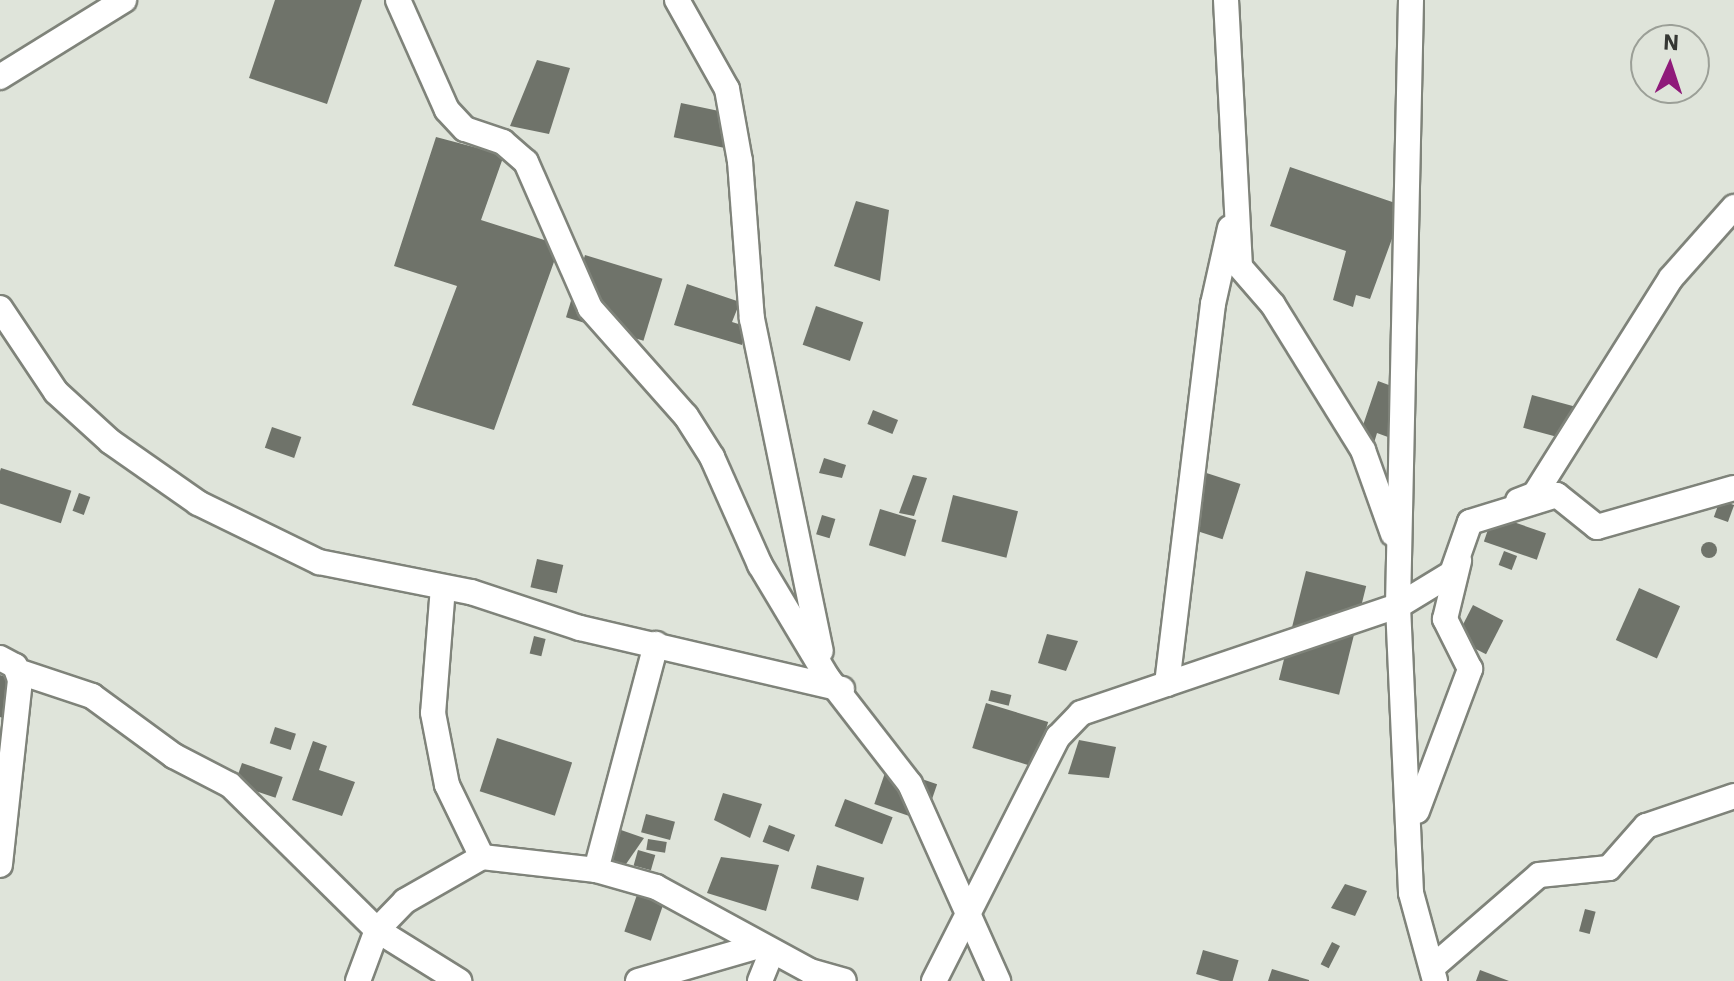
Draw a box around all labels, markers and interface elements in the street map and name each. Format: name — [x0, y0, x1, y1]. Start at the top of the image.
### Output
north arrow — [1630, 24, 1710, 104]
text: N — [1662, 27, 1680, 56]

